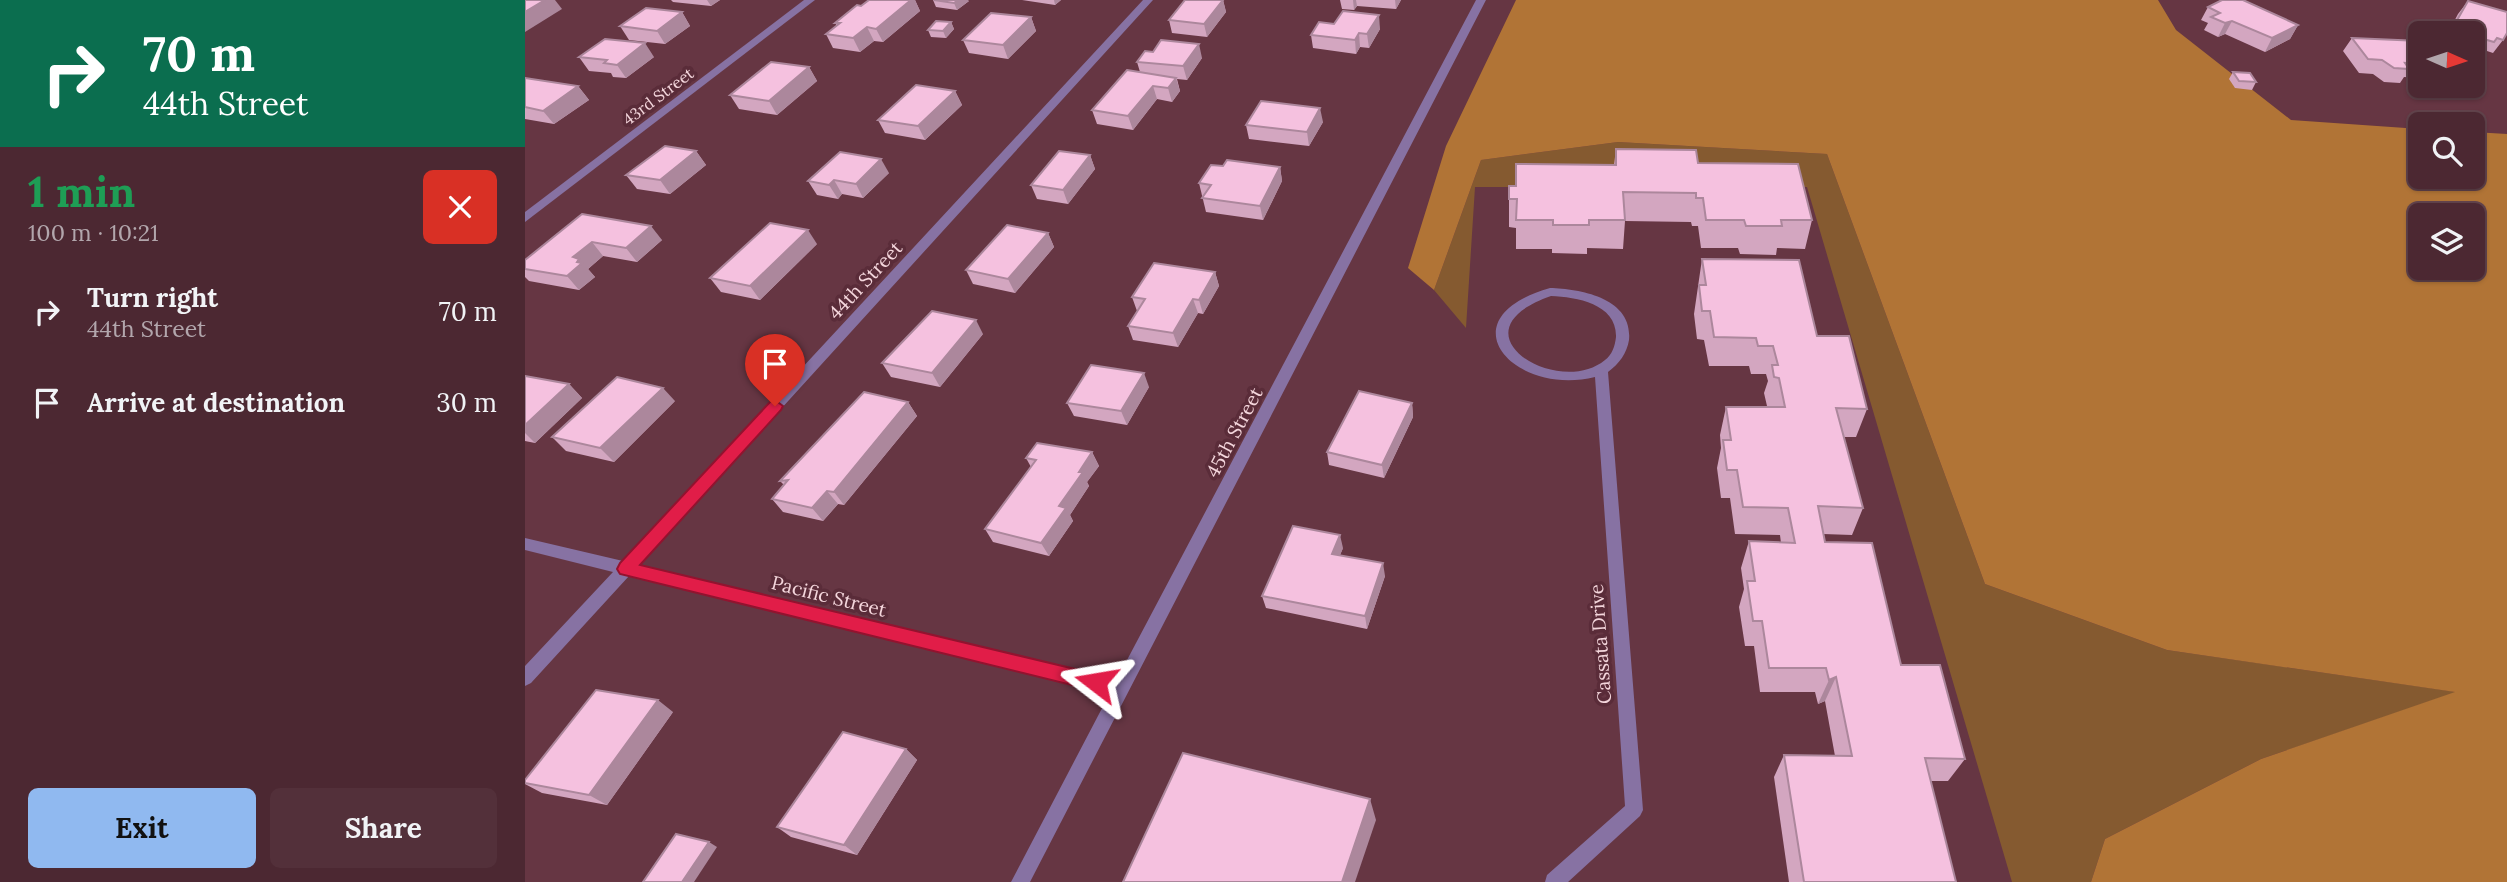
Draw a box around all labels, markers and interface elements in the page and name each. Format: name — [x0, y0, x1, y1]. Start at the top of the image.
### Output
north arrow — [2408, 21, 2485, 98]
map controls — [2408, 21, 2485, 280]
text: 70 m — [143, 22, 255, 84]
icon: right — [28, 28, 119, 119]
street label: 43rd Street — [619, 62, 698, 129]
text: 44th Street — [143, 83, 308, 124]
button: search — [2408, 112, 2485, 189]
text: 1 min — [28, 165, 135, 219]
button: close — [423, 170, 497, 244]
button: layers — [2408, 203, 2485, 280]
text: 100 m · 10:21 — [28, 218, 159, 247]
street label: 44th Street — [823, 235, 908, 324]
text: Turn right — [87, 281, 218, 314]
icon: right — [28, 293, 66, 331]
text: 70 m — [439, 295, 497, 328]
text: 44th Street — [87, 314, 206, 343]
pin — [745, 334, 805, 406]
icon: arrive — [756, 345, 794, 383]
street label: 45th Street — [1200, 382, 1268, 481]
icon: arrive — [28, 384, 66, 422]
text: Arrive at destination — [87, 386, 345, 419]
text: 30 m — [436, 386, 497, 419]
street label: Pacific Street — [769, 570, 889, 622]
street label: Cassata Drive — [1584, 583, 1616, 705]
position arrow — [1059, 645, 1133, 719]
button: Exit — [28, 788, 256, 868]
button: Share — [270, 788, 497, 868]

